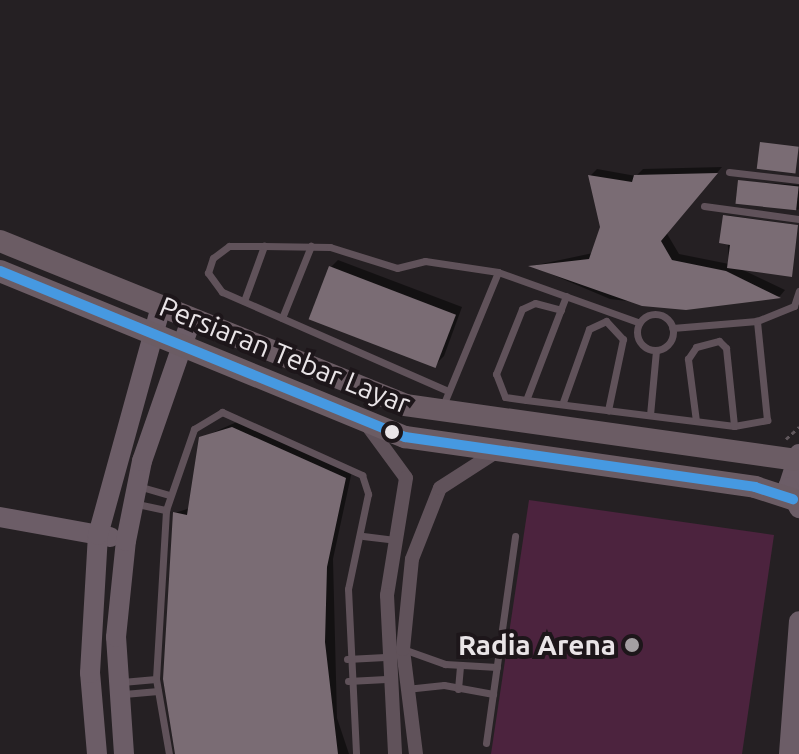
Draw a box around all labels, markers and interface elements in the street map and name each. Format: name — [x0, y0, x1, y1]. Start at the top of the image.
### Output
street label: Persiaran Tebar Layar — [155, 289, 415, 421]
unlabelled marker — [384, 424, 400, 440]
place label: Radia Arena — [458, 628, 616, 662]
marker: Radia Arena — [623, 636, 641, 654]

